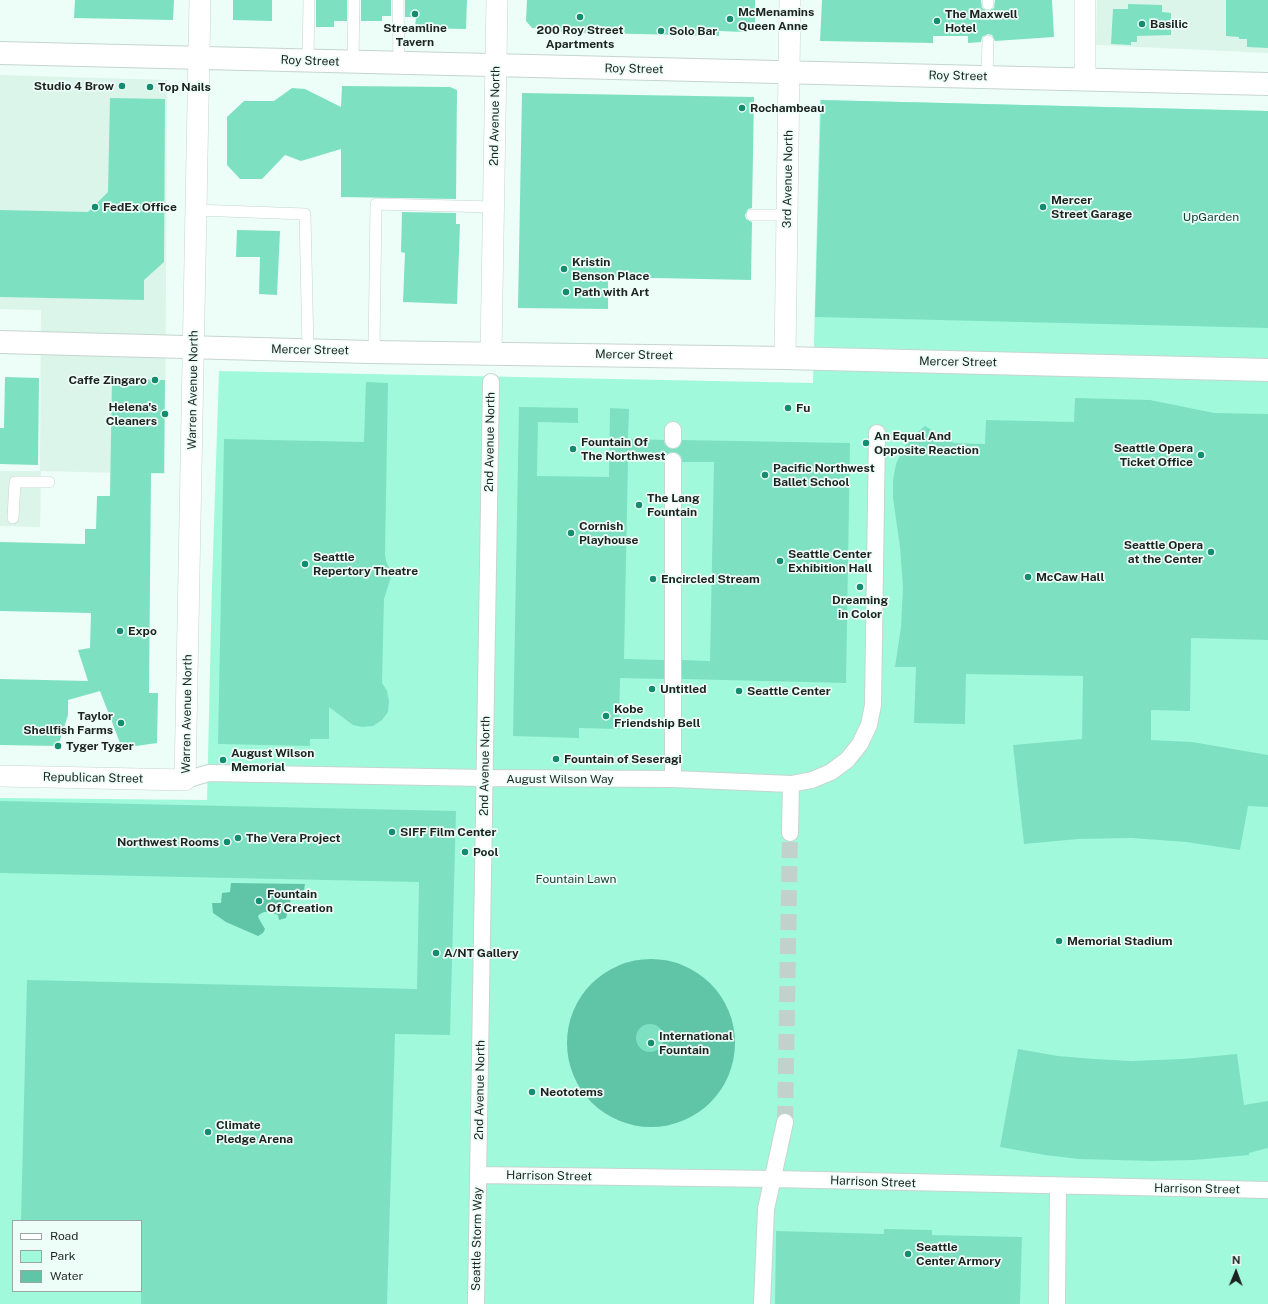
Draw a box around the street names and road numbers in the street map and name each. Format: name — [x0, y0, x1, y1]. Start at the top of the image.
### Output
street label: Roy Street — [280, 53, 340, 69]
street label: Roy Street — [604, 61, 664, 77]
street label: 2nd Avenue North — [487, 66, 503, 166]
street label: Roy Street — [928, 68, 988, 84]
street label: 3rd Avenue North — [780, 130, 796, 228]
street label: Warren Avenue North — [185, 330, 201, 450]
street label: Mercer Street — [271, 342, 349, 358]
street label: Mercer Street — [595, 347, 673, 363]
street label: Mercer Street — [919, 354, 997, 370]
street label: 2nd Avenue North — [482, 392, 498, 492]
street label: Warren Avenue North — [179, 654, 195, 774]
street label: 2nd Avenue North — [477, 716, 493, 816]
street label: Republican Street — [43, 770, 143, 786]
street label: August Wilson Way — [506, 772, 614, 786]
street label: 2nd Avenue North — [472, 1040, 488, 1140]
street label: Harrison Street — [506, 1168, 592, 1184]
street label: Harrison Street — [830, 1173, 916, 1191]
street label: Harrison Street — [1154, 1181, 1240, 1197]
street label: Seattle Storm Way — [469, 1187, 485, 1291]

